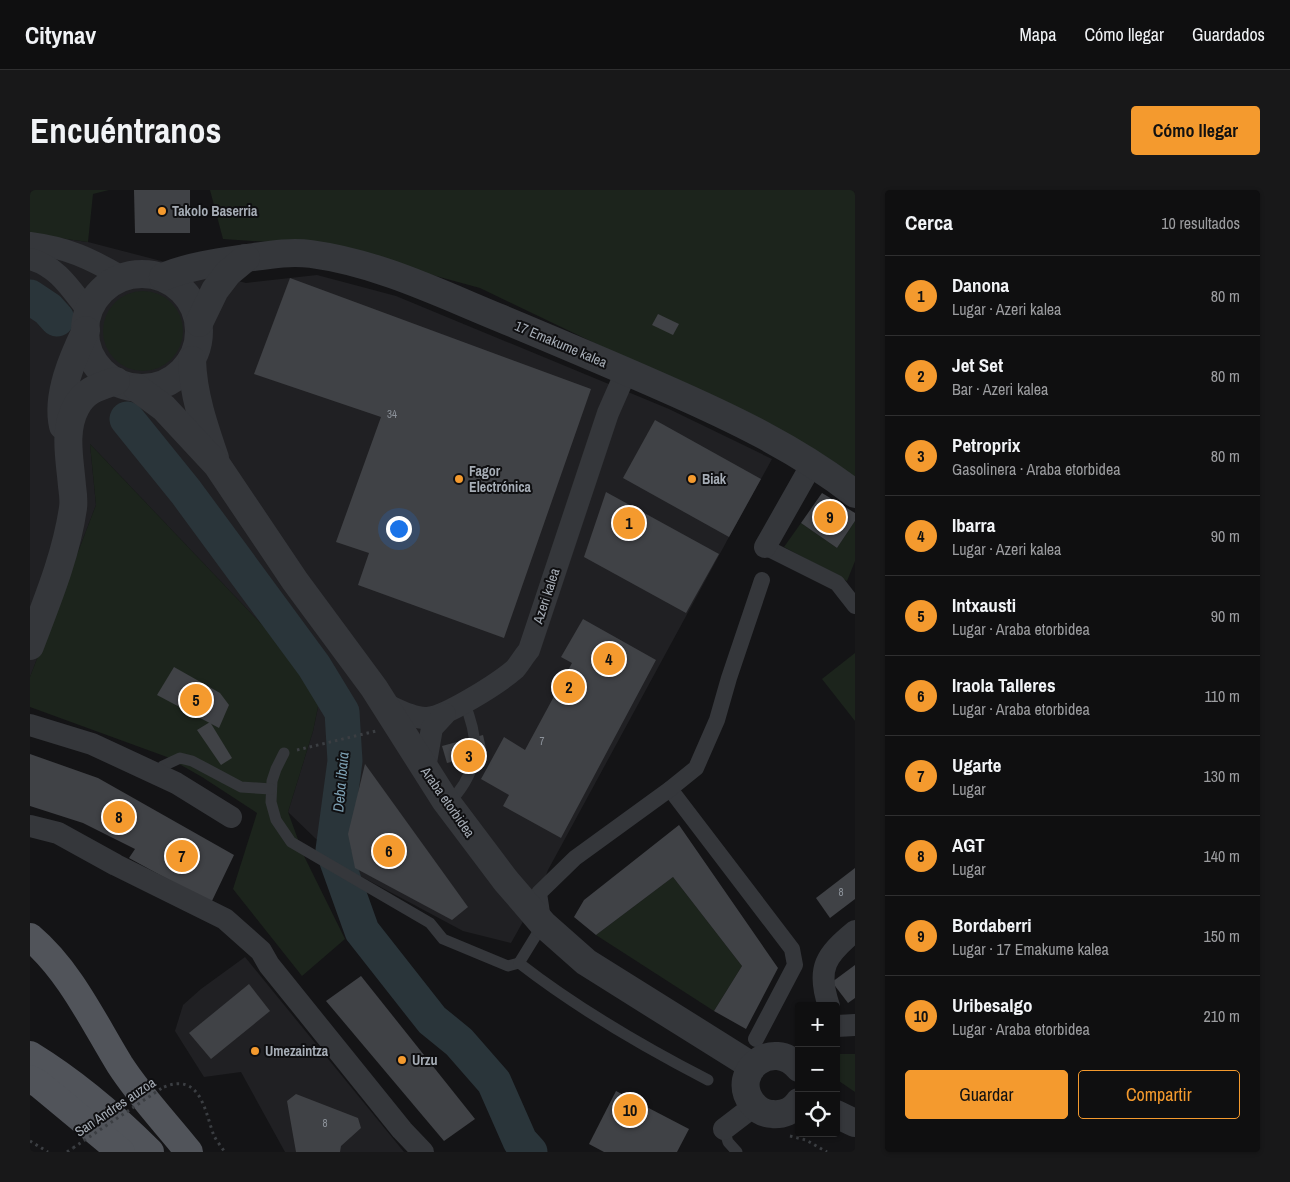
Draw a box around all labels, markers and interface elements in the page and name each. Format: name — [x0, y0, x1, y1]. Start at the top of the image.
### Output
text: Citynav — [25, 19, 96, 51]
text: Mapa — [1019, 22, 1056, 47]
text: Cómo llegar — [1084, 22, 1164, 47]
text: Guardados — [1192, 22, 1265, 47]
button: Cómo llegar — [1131, 106, 1260, 155]
text: Encuéntranos — [30, 107, 221, 154]
place label: Takolo Baserria — [172, 202, 258, 220]
marker: Takolo Baserria — [156, 205, 168, 217]
text: Cerca — [905, 208, 953, 237]
text: 10 resultados — [1161, 212, 1240, 234]
text: Danona — [952, 272, 1009, 298]
text: 1 — [917, 285, 925, 307]
text: 80 m — [1211, 285, 1240, 307]
text: Lugar · Azeri kalea — [952, 298, 1061, 320]
street label: 17 Emakume kalea — [512, 317, 610, 372]
text: Jet Set — [952, 352, 1003, 378]
text: 2 — [917, 365, 925, 387]
text: 80 m — [1211, 365, 1240, 387]
text: Bar · Azeri kalea — [952, 378, 1048, 400]
house number: 34 — [387, 407, 397, 421]
text: Petroprix — [952, 432, 1020, 458]
text: 3 — [917, 445, 925, 467]
text: 80 m — [1211, 445, 1240, 467]
text: Gasolinera · Araba etorbidea — [952, 458, 1121, 480]
place label: Fagor Electrónica — [469, 462, 532, 496]
place label: Biak — [702, 470, 727, 488]
marker: Fagor Electrónica — [453, 473, 465, 485]
marker: Biak — [686, 473, 698, 485]
pin: 9 — [814, 498, 846, 536]
pin: 1 — [613, 504, 645, 542]
text: Ibarra — [952, 512, 995, 538]
your location — [386, 516, 412, 542]
text: 4 — [917, 525, 925, 547]
text: 90 m — [1211, 525, 1240, 547]
text: Lugar · Azeri kalea — [952, 538, 1061, 560]
street label: Azeri kalea — [528, 565, 564, 627]
text: Intxausti — [952, 592, 1016, 618]
text: 5 — [917, 605, 925, 627]
text: 90 m — [1211, 605, 1240, 627]
text: Lugar · Araba etorbidea — [952, 618, 1090, 640]
pin: 4 — [593, 640, 625, 678]
pin: 2 — [553, 668, 585, 706]
text: Iraola Talleres — [952, 672, 1056, 698]
pin: 5 — [180, 681, 212, 719]
text: 6 — [917, 685, 925, 707]
text: 110 m — [1204, 685, 1240, 707]
text: Lugar · Araba etorbidea — [952, 698, 1090, 720]
house number: 7 — [539, 734, 545, 748]
pin: 3 — [453, 737, 485, 775]
water label: Deba ibaia — [327, 751, 354, 813]
text: Ugarte — [952, 752, 1001, 778]
street label: Araba etorbidea — [416, 762, 479, 841]
text: 7 — [917, 765, 925, 787]
text: 130 m — [1204, 765, 1240, 787]
text: Lugar — [952, 778, 986, 800]
pin: 8 — [103, 798, 135, 836]
pin: 6 — [373, 832, 405, 870]
text: AGT — [952, 832, 985, 858]
pin: 7 — [166, 837, 198, 875]
text: 8 — [917, 845, 925, 867]
text: 140 m — [1204, 845, 1240, 867]
text: Lugar — [952, 858, 986, 880]
house number: 8 — [838, 885, 844, 899]
text: Bordaberri — [952, 912, 1032, 938]
text: 9 — [917, 925, 925, 947]
text: 150 m — [1204, 925, 1240, 947]
text: Lugar · 17 Emakume kalea — [952, 938, 1109, 960]
text: Uribesalgo — [952, 992, 1033, 1018]
map controls — [795, 1002, 840, 1137]
button: + — [795, 1002, 840, 1047]
text: 10 — [914, 1005, 928, 1027]
text: 210 m — [1204, 1005, 1240, 1027]
text: Lugar · Araba etorbidea — [952, 1018, 1090, 1040]
place label: Umezaintza — [265, 1042, 329, 1060]
marker: Umezaintza — [249, 1045, 261, 1057]
button: − — [795, 1047, 840, 1092]
place label: Urzu — [412, 1051, 438, 1069]
marker: Urzu — [396, 1054, 408, 1066]
button: Guardar — [905, 1070, 1068, 1119]
button: Compartir — [1078, 1070, 1240, 1119]
street label: San Andres auzoa — [71, 1073, 159, 1141]
pin: 10 — [614, 1091, 646, 1129]
button: locate — [795, 1092, 840, 1137]
house number: 8 — [322, 1116, 328, 1130]

